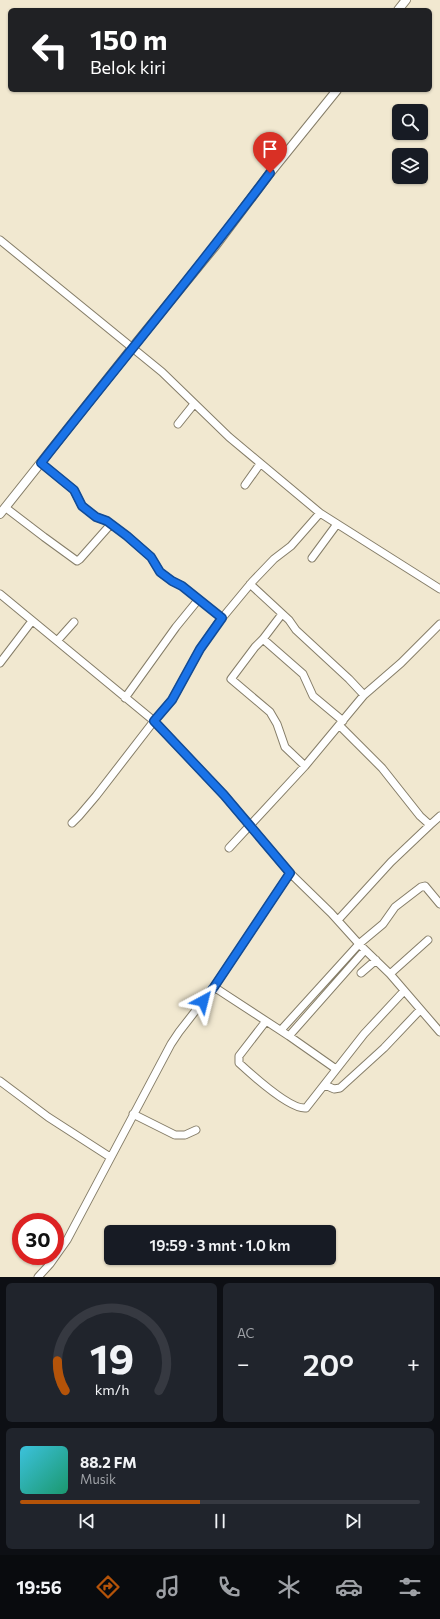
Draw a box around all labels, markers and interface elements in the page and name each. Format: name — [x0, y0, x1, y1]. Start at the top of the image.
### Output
text: 150 m — [90, 22, 167, 56]
icon: left — [24, 24, 76, 76]
text: Belok kiri — [90, 56, 166, 78]
map controls — [392, 104, 428, 184]
button: search — [392, 104, 428, 140]
pin — [253, 132, 287, 173]
icon: arrive — [259, 138, 281, 160]
button: layers — [392, 148, 428, 184]
position arrow — [182, 980, 224, 1022]
speed limit sign: 30 — [12, 1213, 64, 1265]
text: 19:59 · 3 mnt · 1.0 km — [150, 1236, 290, 1254]
text: AC — [237, 1325, 255, 1341]
text: 19 — [89, 1331, 134, 1382]
text: 20° — [303, 1345, 354, 1382]
text: − — [237, 1350, 250, 1377]
text: + — [407, 1350, 420, 1377]
text: km/h — [94, 1379, 129, 1397]
text: 88.2 FM — [80, 1453, 137, 1471]
text: Musik — [80, 1471, 116, 1487]
icon: previous — [76, 1510, 98, 1532]
icon: pause — [209, 1510, 231, 1532]
icon: next — [342, 1510, 364, 1532]
icon: directions — [94, 1573, 122, 1601]
icon: music — [154, 1573, 182, 1601]
icon: phone — [215, 1573, 243, 1601]
icon: climate — [275, 1573, 303, 1601]
icon: car — [335, 1573, 363, 1601]
icon: filters — [396, 1573, 424, 1601]
text: 19:56 — [16, 1576, 62, 1598]

